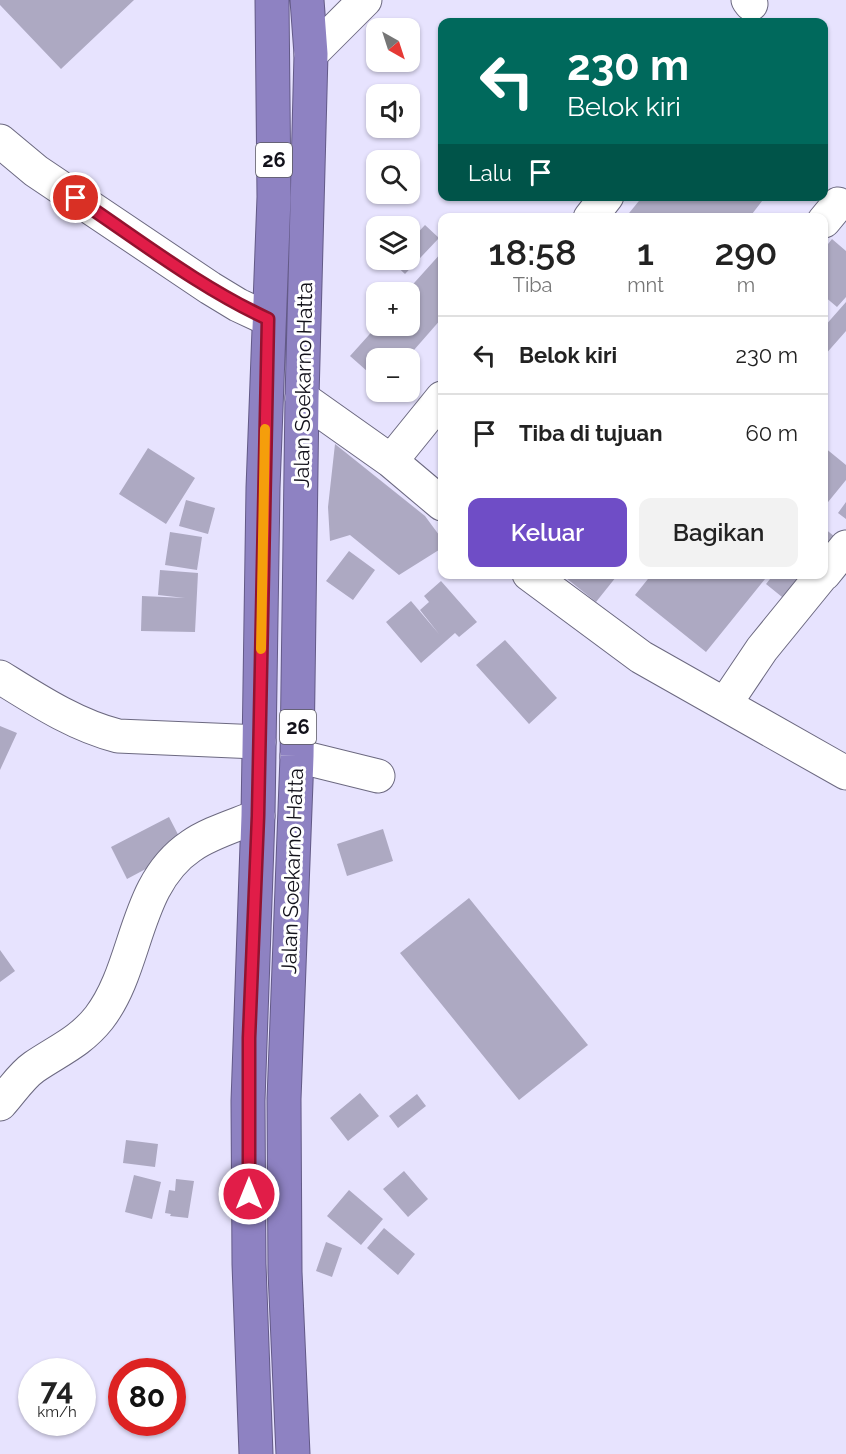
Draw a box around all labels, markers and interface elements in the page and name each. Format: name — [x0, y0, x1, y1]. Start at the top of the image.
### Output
north arrow — [366, 18, 420, 72]
map controls — [366, 18, 420, 402]
text: 230 m — [567, 41, 689, 90]
icon: left — [468, 42, 546, 120]
button: sound — [366, 84, 420, 138]
text: Belok kiri — [567, 91, 681, 122]
road number: 26 — [256, 143, 292, 177]
button: search — [366, 150, 420, 204]
icon: arrive — [524, 156, 557, 189]
text: Lalu — [468, 160, 512, 186]
pin — [50, 172, 101, 223]
icon: arrive — [59, 181, 92, 214]
button: layers — [366, 216, 420, 270]
text: 18:58 — [489, 231, 577, 273]
text: 1 — [637, 231, 654, 273]
text: 290 — [714, 231, 777, 273]
text: Tiba — [513, 273, 553, 297]
text: mnt — [627, 273, 664, 297]
text: m — [737, 273, 755, 297]
street label: Jalan Soekarno Hatta — [289, 282, 317, 488]
button: + — [366, 282, 420, 336]
icon: left — [468, 339, 501, 372]
text: Belok kiri — [519, 342, 617, 368]
text: 230 m — [735, 342, 798, 368]
button: − — [366, 348, 420, 402]
icon: arrive — [468, 417, 501, 450]
text: Tiba di tujuan — [519, 420, 662, 446]
text: 60 m — [745, 420, 798, 446]
button: Keluar — [468, 498, 627, 567]
button: Bagikan — [639, 498, 798, 567]
road number: 26 — [280, 710, 316, 744]
street label: Jalan Soekarno Hatta — [276, 768, 308, 974]
position arrow — [217, 1162, 281, 1226]
speed limit sign: 80 — [108, 1358, 186, 1436]
text: 74 — [41, 1372, 73, 1407]
text: km/h — [37, 1403, 77, 1421]

